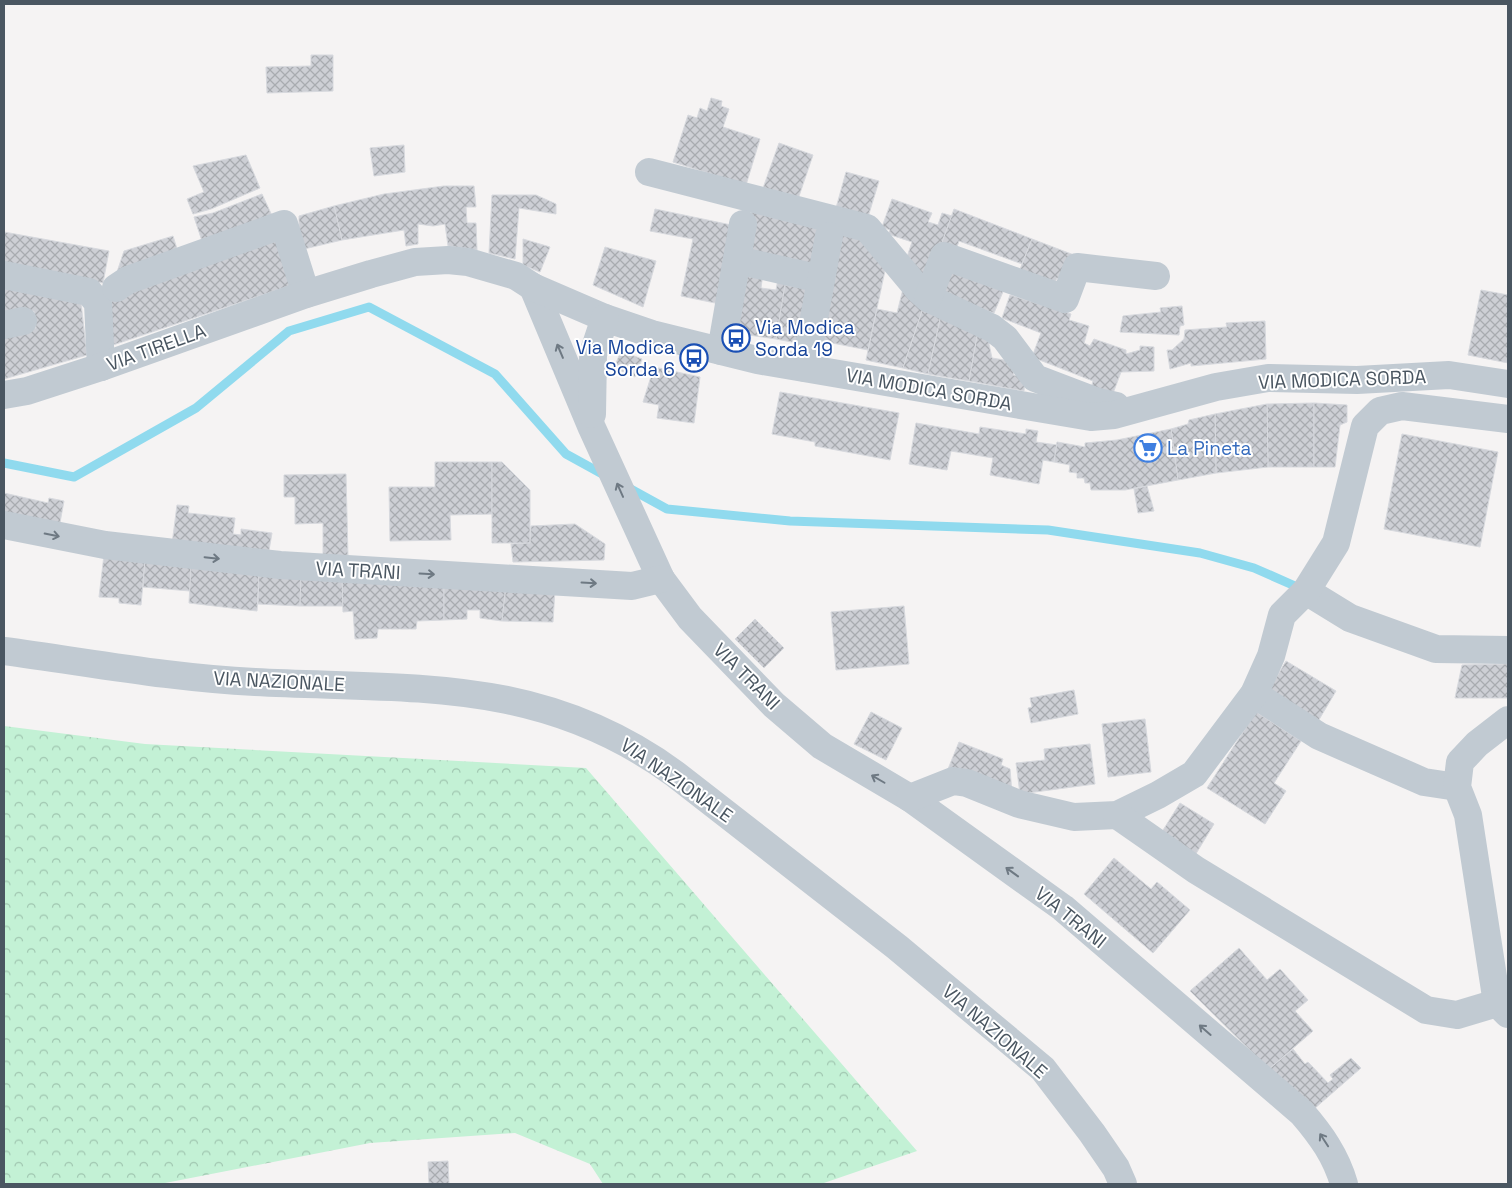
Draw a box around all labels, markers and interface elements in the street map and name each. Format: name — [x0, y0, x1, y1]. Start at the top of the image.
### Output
place label: Via Modica Sorda 19 — [755, 315, 855, 362]
street label: VIA TIRELLA — [103, 318, 209, 377]
bus stop icon: Via Modica Sorda 19 — [721, 323, 751, 353]
place label: Via Modica Sorda 6 — [575, 335, 675, 382]
bus stop icon: Via Modica Sorda 6 — [679, 343, 709, 373]
one-way arrow — [554, 344, 564, 359]
street label: VIA MODICA SORDA — [844, 363, 1014, 416]
street label: VIA MODICA SORDA — [1257, 364, 1427, 395]
supermarket icon: La Pineta — [1133, 433, 1163, 463]
place label: La Pineta — [1167, 436, 1251, 461]
one-way arrow — [615, 483, 625, 498]
one-way arrow — [43, 530, 59, 540]
one-way arrow — [204, 553, 220, 563]
street label: VIA TRANI — [315, 556, 401, 585]
one-way arrow — [418, 569, 434, 578]
one-way arrow — [581, 579, 597, 588]
street label: VIA TRANI — [708, 638, 785, 715]
street label: VIA NAZIONALE — [213, 666, 345, 697]
street label: VIA NAZIONALE — [616, 732, 738, 828]
one-way arrow — [872, 774, 886, 784]
one-way arrow — [1006, 866, 1019, 877]
street label: VIA TRANI — [1030, 881, 1112, 954]
street label: VIA NAZIONALE — [937, 979, 1053, 1084]
one-way arrow — [1199, 1024, 1212, 1036]
one-way arrow — [1319, 1134, 1329, 1148]

